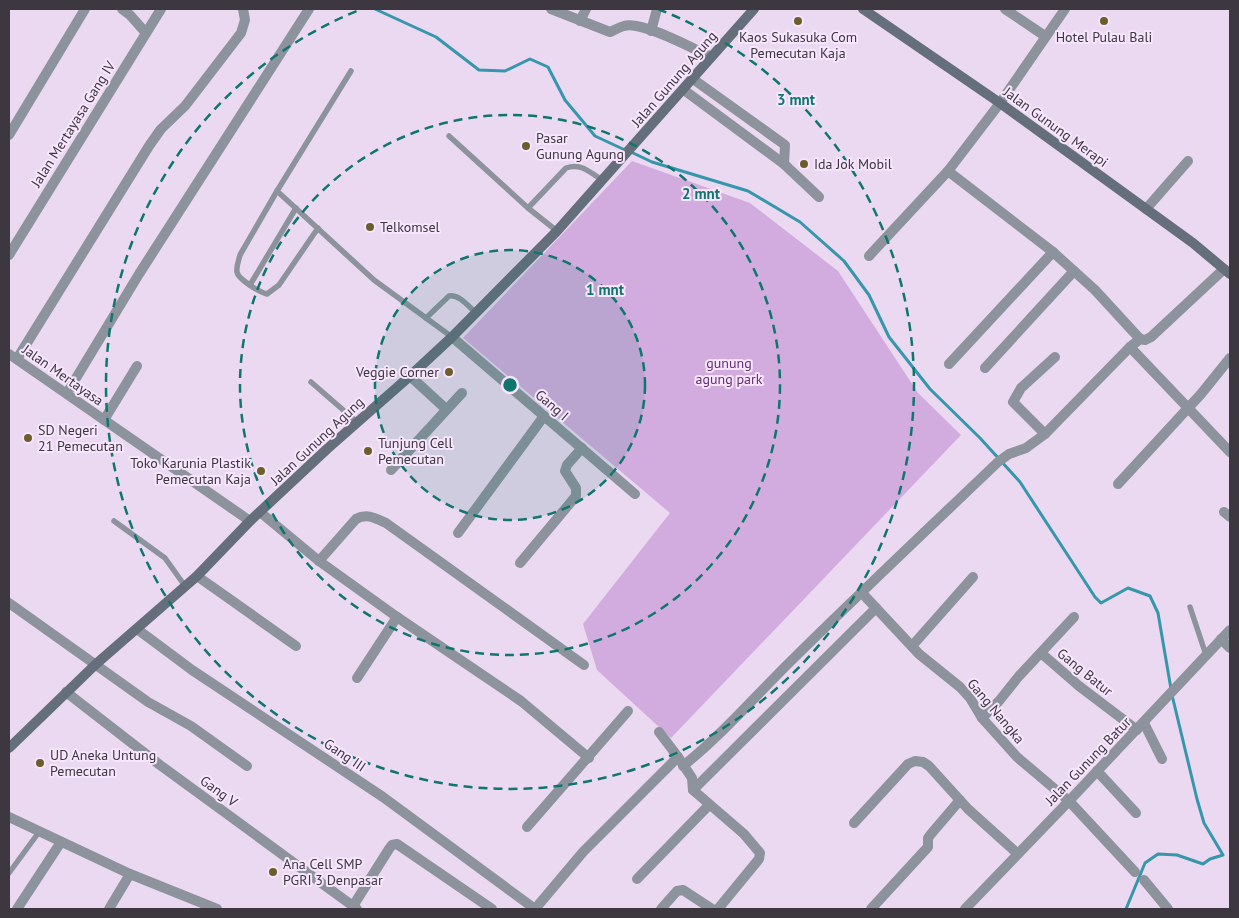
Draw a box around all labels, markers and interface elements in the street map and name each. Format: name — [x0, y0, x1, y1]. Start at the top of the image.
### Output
marker: Kaos Sukasuka Com Pemecutan Kaja — [792, 15, 804, 27]
marker: Hotel Pulau Bali — [1098, 15, 1110, 27]
street label: Jalan Gunung Agung — [627, 27, 721, 132]
place label: Kaos Sukasuka Com Pemecutan Kaja — [739, 28, 857, 62]
place label: Hotel Pulau Bali — [1056, 28, 1152, 46]
street label: Jalan Mertayasa Gang IV — [26, 58, 119, 191]
street label: Jalan Gunung Merapi — [999, 82, 1112, 171]
text: 3 mnt — [777, 90, 816, 109]
place label: Pasar Gunung Agung — [536, 129, 624, 163]
marker: Pasar Gunung Agung — [520, 140, 532, 152]
place label: Ida Jok Mobil — [814, 155, 892, 173]
marker: Ida Jok Mobil — [798, 158, 810, 170]
text: 2 mnt — [682, 184, 721, 203]
place label: Telkomsel — [380, 218, 440, 236]
marker: Telkomsel — [364, 221, 376, 233]
text: 1 mnt — [586, 280, 625, 299]
street label: Jalan Mertayasa — [18, 340, 107, 410]
park label: gunung agung park — [696, 354, 763, 388]
place label: Veggie Corner — [355, 363, 439, 381]
marker: Veggie Corner — [443, 366, 455, 378]
centre of rings — [501, 376, 519, 394]
street label: Gang I — [532, 386, 572, 424]
street label: Jalan Gunung Agung — [266, 393, 368, 490]
place label: SD Negeri 21 Pemecutan — [38, 421, 123, 455]
marker: SD Negeri 21 Pemecutan — [22, 432, 34, 444]
place label: Tunjung Cell Pemecutan — [378, 434, 453, 468]
marker: Tunjung Cell Pemecutan — [362, 445, 374, 457]
place label: Toko Karunia Plastik Pemecutan Kaja — [130, 454, 251, 488]
marker: Toko Karunia Plastik Pemecutan Kaja — [255, 465, 267, 477]
street label: Gang Batur — [1053, 644, 1117, 700]
street label: Gang Nangka — [964, 675, 1029, 747]
street label: Jalan Gunung Batur — [1041, 713, 1135, 810]
street label: Gang III — [321, 734, 369, 776]
place label: UD Aneka Untung Pemecutan — [50, 746, 156, 780]
marker: UD Aneka Untung Pemecutan — [34, 757, 46, 769]
street label: Gang V — [197, 771, 241, 811]
place label: Ana Cell SMP PGRI 3 Denpasar — [283, 855, 383, 889]
marker: Ana Cell SMP PGRI 3 Denpasar — [267, 866, 279, 878]

